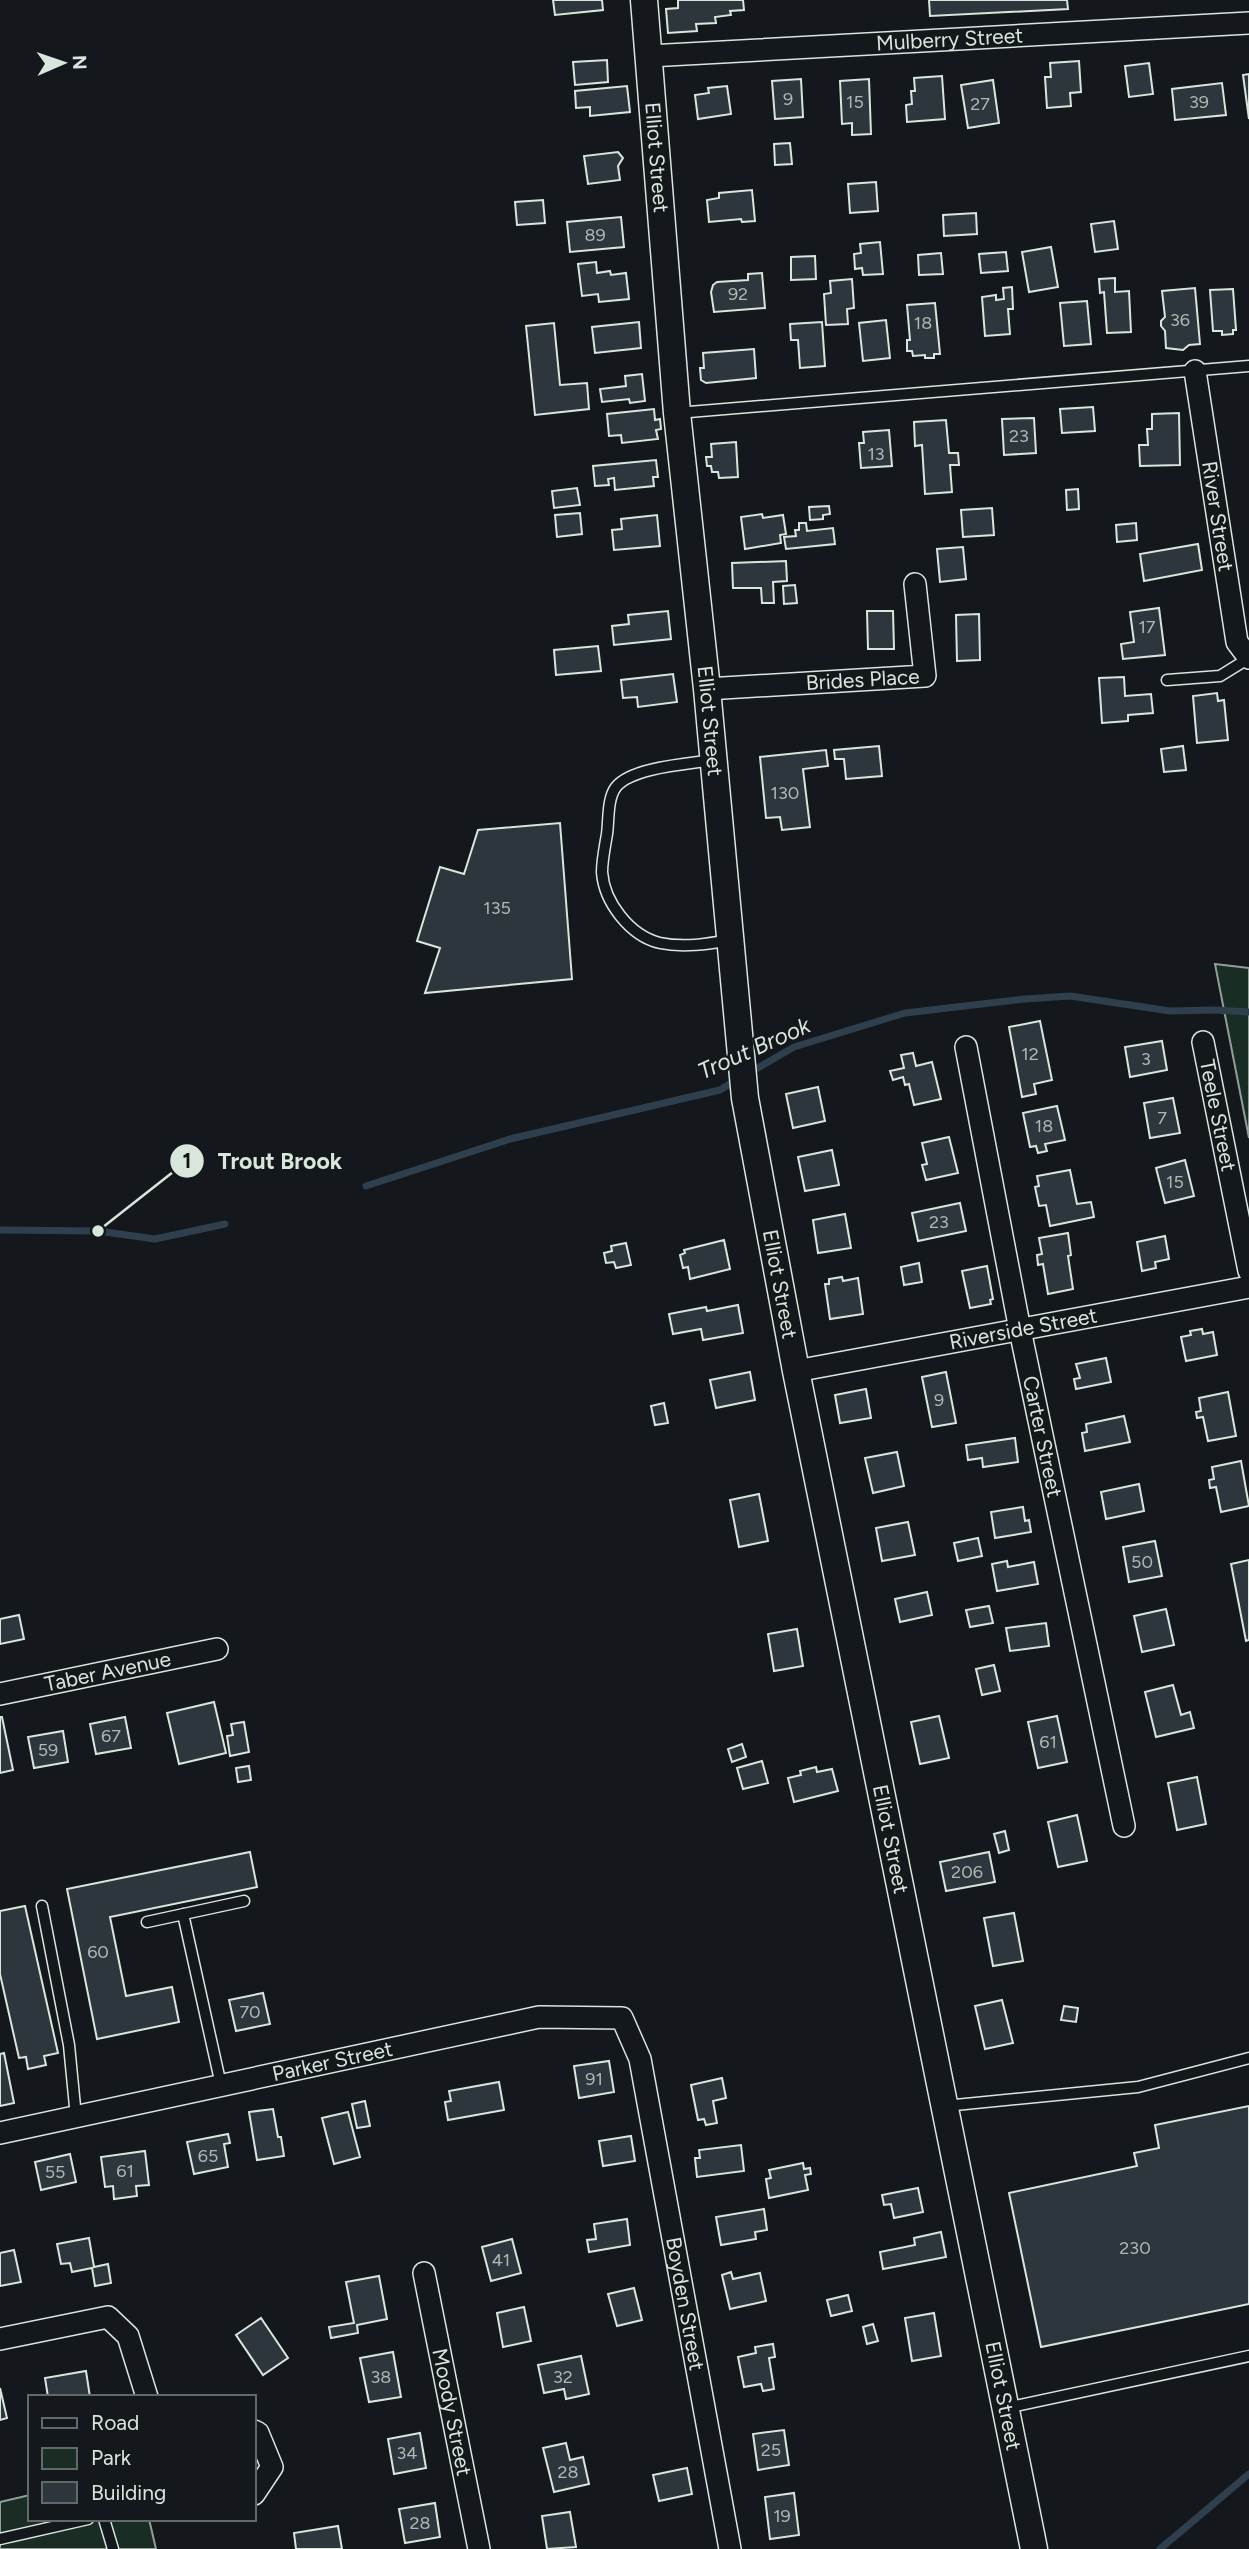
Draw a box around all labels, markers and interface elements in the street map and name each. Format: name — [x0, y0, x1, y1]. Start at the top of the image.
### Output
street label: Mulberry Street — [875, 22, 1024, 55]
north arrow — [28, 28, 98, 98]
text: N — [68, 55, 91, 70]
house number: 9 — [783, 88, 793, 110]
house number: 15 — [846, 91, 864, 113]
house number: 39 — [1189, 91, 1209, 113]
house number: 27 — [970, 93, 990, 115]
street label: Elliot Street — [640, 101, 674, 214]
house number: 89 — [584, 224, 606, 246]
house number: 92 — [728, 283, 748, 305]
house number: 36 — [1170, 309, 1190, 331]
house number: 18 — [914, 312, 932, 334]
house number: 23 — [1009, 425, 1029, 447]
house number: 13 — [867, 443, 885, 465]
street label: River Street — [1197, 459, 1239, 573]
house number: 17 — [1138, 616, 1156, 638]
street label: Brides Place — [805, 663, 920, 695]
street label: Elliot Street — [693, 664, 728, 777]
house number: 130 — [771, 782, 799, 804]
house number: 135 — [483, 897, 511, 919]
water label: Trout Brook — [694, 1010, 815, 1085]
house number: 12 — [1021, 1043, 1039, 1065]
house number: 3 — [1141, 1048, 1151, 1070]
street label: Teele Street — [1195, 1057, 1242, 1174]
house number: 7 — [1157, 1107, 1167, 1129]
house number: 18 — [1035, 1115, 1053, 1137]
callout: Trout Brook — [169, 1139, 357, 1183]
text: Trout Brook — [218, 1147, 343, 1175]
text: 1 — [183, 1148, 191, 1173]
house number: 15 — [1166, 1171, 1184, 1193]
house number: 23 — [929, 1211, 949, 1233]
street label: Elliot Street — [758, 1227, 803, 1341]
street label: Riverside Street — [947, 1302, 1099, 1354]
street label: Carter Street — [1018, 1373, 1068, 1500]
house number: 9 — [934, 1389, 944, 1411]
house number: 50 — [1131, 1551, 1153, 1573]
street label: Taber Avenue — [42, 1646, 173, 1696]
house number: 67 — [101, 1725, 121, 1747]
house number: 61 — [1039, 1731, 1057, 1753]
house number: 59 — [38, 1739, 58, 1761]
street label: Elliot Street — [868, 1782, 914, 1896]
house number: 206 — [951, 1861, 983, 1883]
house number: 60 — [87, 1941, 109, 1963]
house number: 70 — [239, 2001, 261, 2023]
street label: Parker Street — [270, 2036, 395, 2086]
house number: 91 — [585, 2068, 603, 2090]
house number: 65 — [198, 2145, 218, 2167]
house number: 61 — [116, 2160, 134, 2182]
house number: 55 — [45, 2161, 65, 2183]
street label: Boyden Street — [661, 2235, 710, 2372]
house number: 230 — [1119, 2237, 1151, 2259]
house number: 41 — [492, 2249, 510, 2271]
street label: Elliot Street — [980, 2339, 1027, 2453]
street label: Moody Street — [427, 2346, 477, 2478]
house number: 38 — [371, 2366, 391, 2388]
house number: 32 — [553, 2366, 573, 2388]
legend — [28, 2395, 256, 2521]
text: Road — [91, 2410, 139, 2435]
house number: 25 — [761, 2439, 781, 2461]
house number: 34 — [397, 2442, 417, 2464]
text: Park — [91, 2445, 132, 2470]
house number: 28 — [557, 2461, 579, 2483]
text: Building — [91, 2480, 166, 2505]
house number: 19 — [773, 2505, 791, 2527]
house number: 28 — [409, 2512, 431, 2534]

